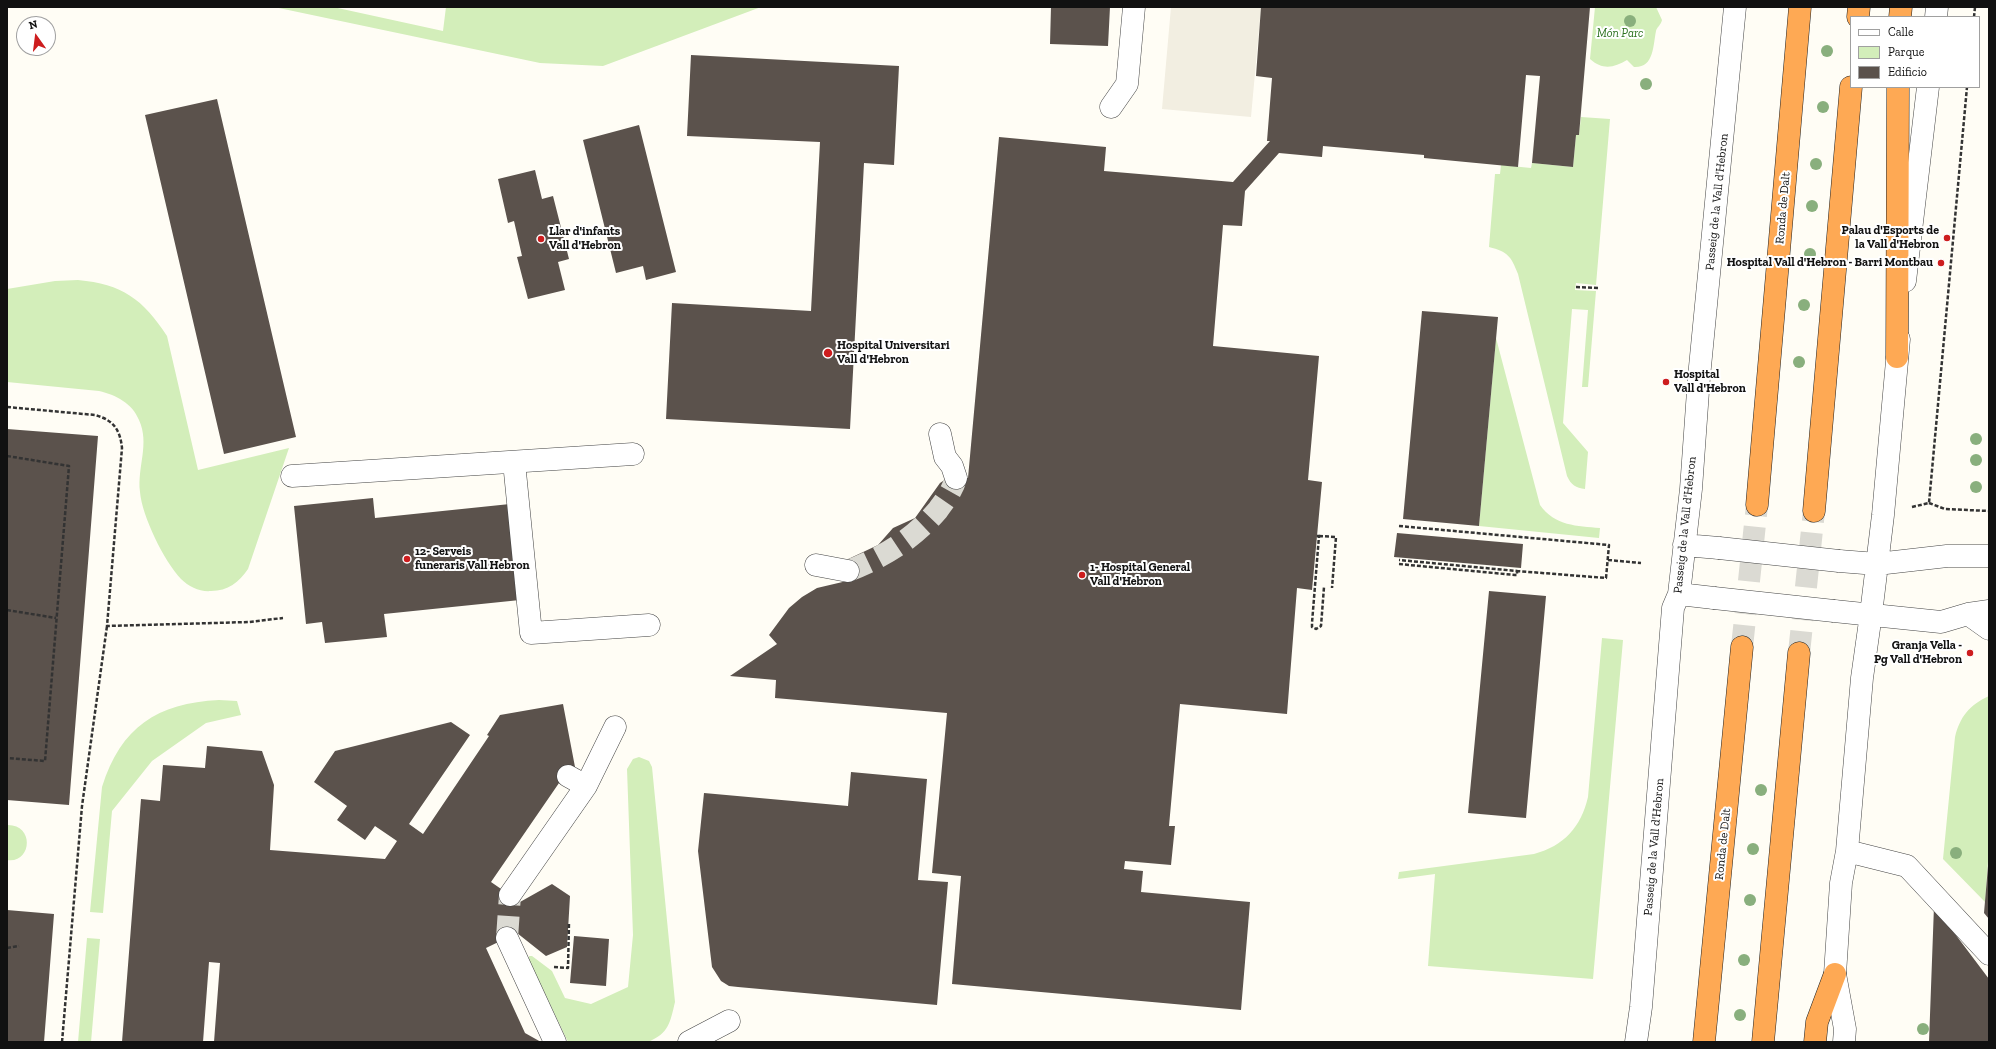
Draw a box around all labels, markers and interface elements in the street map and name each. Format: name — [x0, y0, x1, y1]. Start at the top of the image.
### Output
north arrow — [16, 16, 56, 56]
legend — [1850, 16, 1980, 88]
text: N — [28, 18, 39, 32]
text: Calle — [1888, 25, 1914, 39]
park label: Món Parc — [1597, 27, 1643, 41]
text: Parque — [1888, 45, 1924, 59]
text: Edificio — [1888, 65, 1927, 79]
street label: Passeig de la Vall d'Hebron — [1703, 133, 1731, 271]
street label: Ronda de Dalt — [1773, 171, 1793, 245]
place label: Palau d'Esports de la Vall d'Hebron — [1842, 224, 1939, 252]
place label: Llar d'infants Vall d'Hebron — [549, 225, 621, 253]
marker: Palau d'Esports de la Vall d'Hebron — [1942, 233, 1952, 243]
marker: Llar d'infants Vall d'Hebron — [536, 234, 546, 244]
place label: Hospital Vall d'Hebron - Barri Montbau — [1727, 256, 1933, 270]
marker: Hospital Vall d'Hebron - Barri Montbau — [1936, 258, 1946, 268]
place label: Hospital Universitari Vall d'Hebron — [837, 339, 950, 367]
marker: Hospital Universitari Vall d'Hebron — [822, 347, 834, 359]
place label: Hospital Vall d'Hebron — [1674, 368, 1746, 396]
marker: Hospital Vall d'Hebron — [1661, 377, 1671, 387]
street label: Passeig de la Vall d'Hebron — [1671, 456, 1699, 594]
place label: 12- Serveis funeraris Vall Hebron — [415, 545, 530, 573]
marker: 12- Serveis funeraris Vall Hebron — [402, 554, 412, 564]
place label: 1- Hospital General Vall d'Hebron — [1090, 561, 1190, 589]
marker: 1- Hospital General Vall d'Hebron — [1077, 570, 1087, 580]
place label: Granja Vella - Pg Vall d'Hebron — [1874, 639, 1962, 667]
marker: Granja Vella - Pg Vall d'Hebron — [1965, 648, 1975, 658]
street label: Passeig de la Vall d'Hebron — [1641, 778, 1667, 916]
street label: Ronda de Dalt — [1712, 807, 1734, 881]

